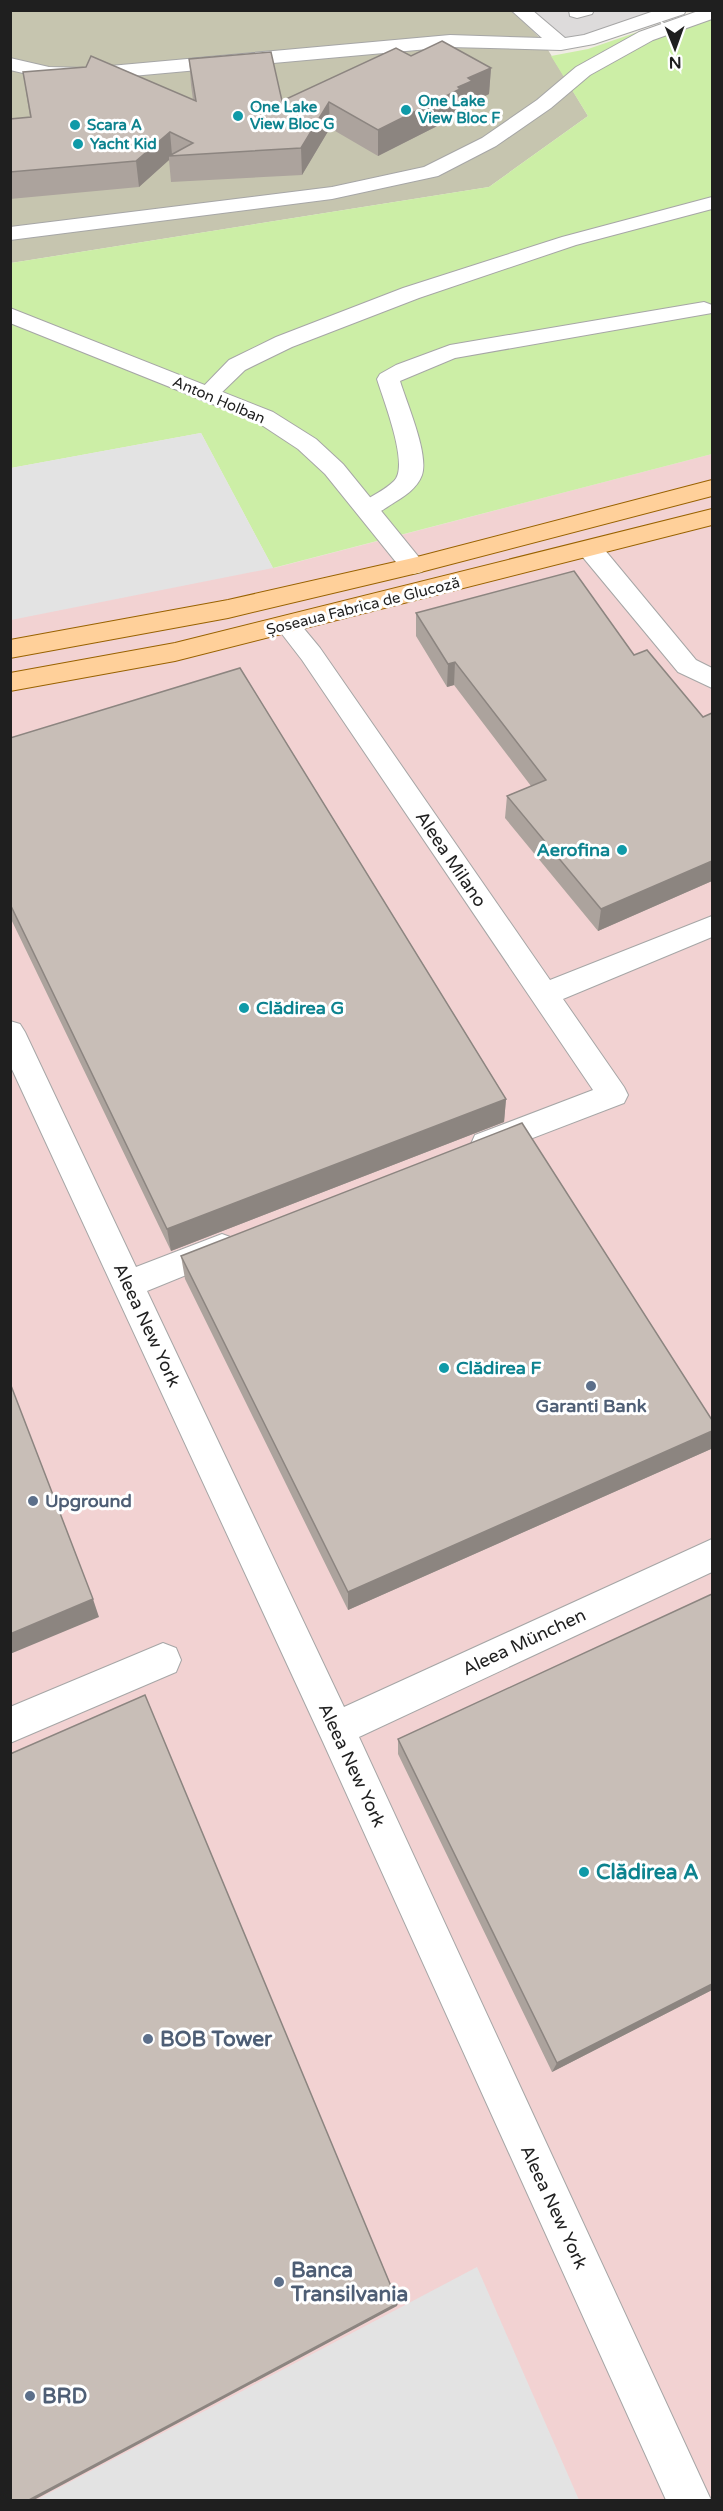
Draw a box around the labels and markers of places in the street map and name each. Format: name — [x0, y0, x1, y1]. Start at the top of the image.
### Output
place label: One Lake View Bloc F — [418, 92, 500, 127]
place label: One Lake View Bloc G — [250, 98, 335, 133]
marker: One Lake View Bloc F — [399, 103, 413, 117]
marker: One Lake View Bloc G — [231, 109, 245, 123]
place label: Scara A — [87, 116, 142, 134]
marker: Scara A — [68, 118, 82, 132]
place label: Yacht Kid — [90, 135, 157, 153]
marker: Yacht Kid — [71, 137, 85, 151]
place label: Aerofina — [537, 839, 610, 861]
marker: Aerofina — [615, 843, 629, 857]
place label: Clădirea G — [256, 997, 344, 1019]
marker: Clădirea G — [237, 1001, 251, 1015]
place label: Clădirea F — [456, 1357, 542, 1379]
marker: Clădirea F — [437, 1361, 451, 1375]
marker: Garanti Bank — [584, 1379, 598, 1393]
place label: Garanti Bank — [536, 1395, 647, 1417]
place label: Upground — [45, 1490, 132, 1512]
marker: Upground — [26, 1494, 40, 1508]
place label: Clădirea A — [596, 1860, 699, 1885]
marker: Clădirea A — [577, 1865, 591, 1879]
place label: BOB Tower — [160, 2027, 273, 2052]
marker: BOB Tower — [141, 2032, 155, 2046]
place label: Banca Transilvania — [290, 2258, 408, 2307]
marker: Banca Transilvania — [272, 2275, 286, 2289]
place label: BRD — [42, 2384, 87, 2409]
marker: BRD — [23, 2389, 37, 2403]

